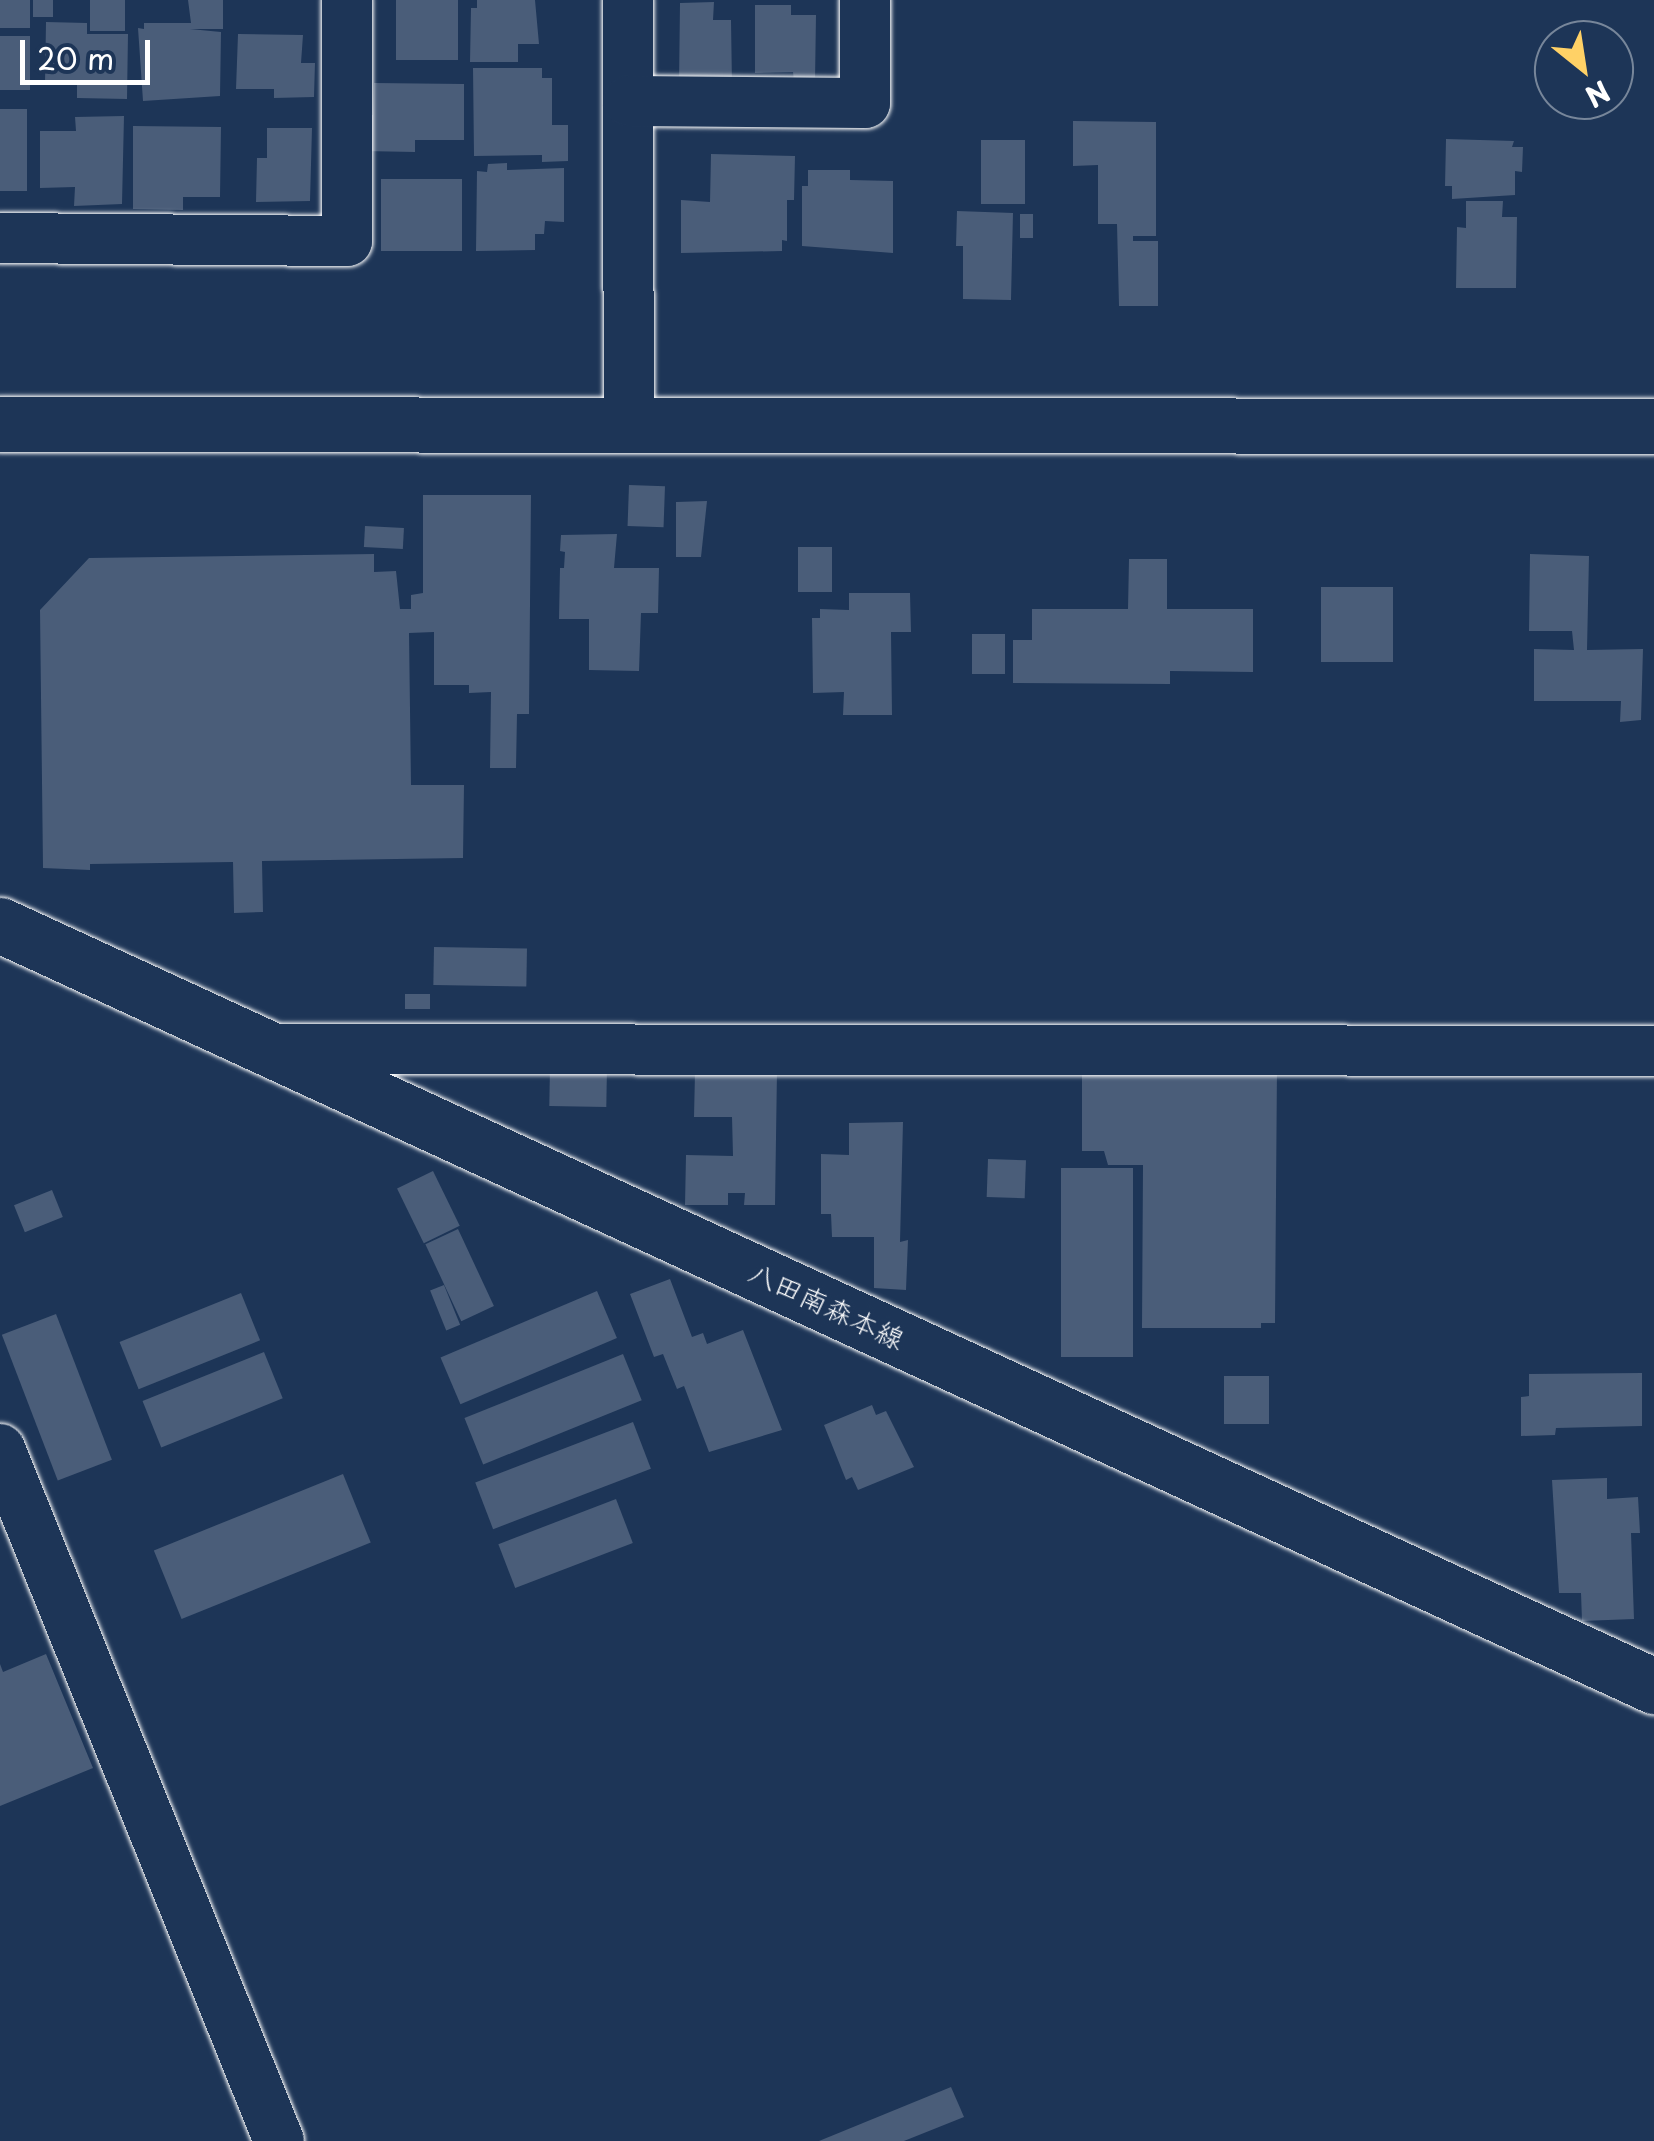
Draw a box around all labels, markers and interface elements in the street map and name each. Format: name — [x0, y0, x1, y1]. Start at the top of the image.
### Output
scale bar — [25, 20, 155, 82]
north arrow — [1534, 20, 1634, 120]
text: 20 m — [37, 35, 114, 80]
text: N — [1578, 71, 1619, 119]
street label: 八田南森本線 — [744, 1254, 910, 1356]

